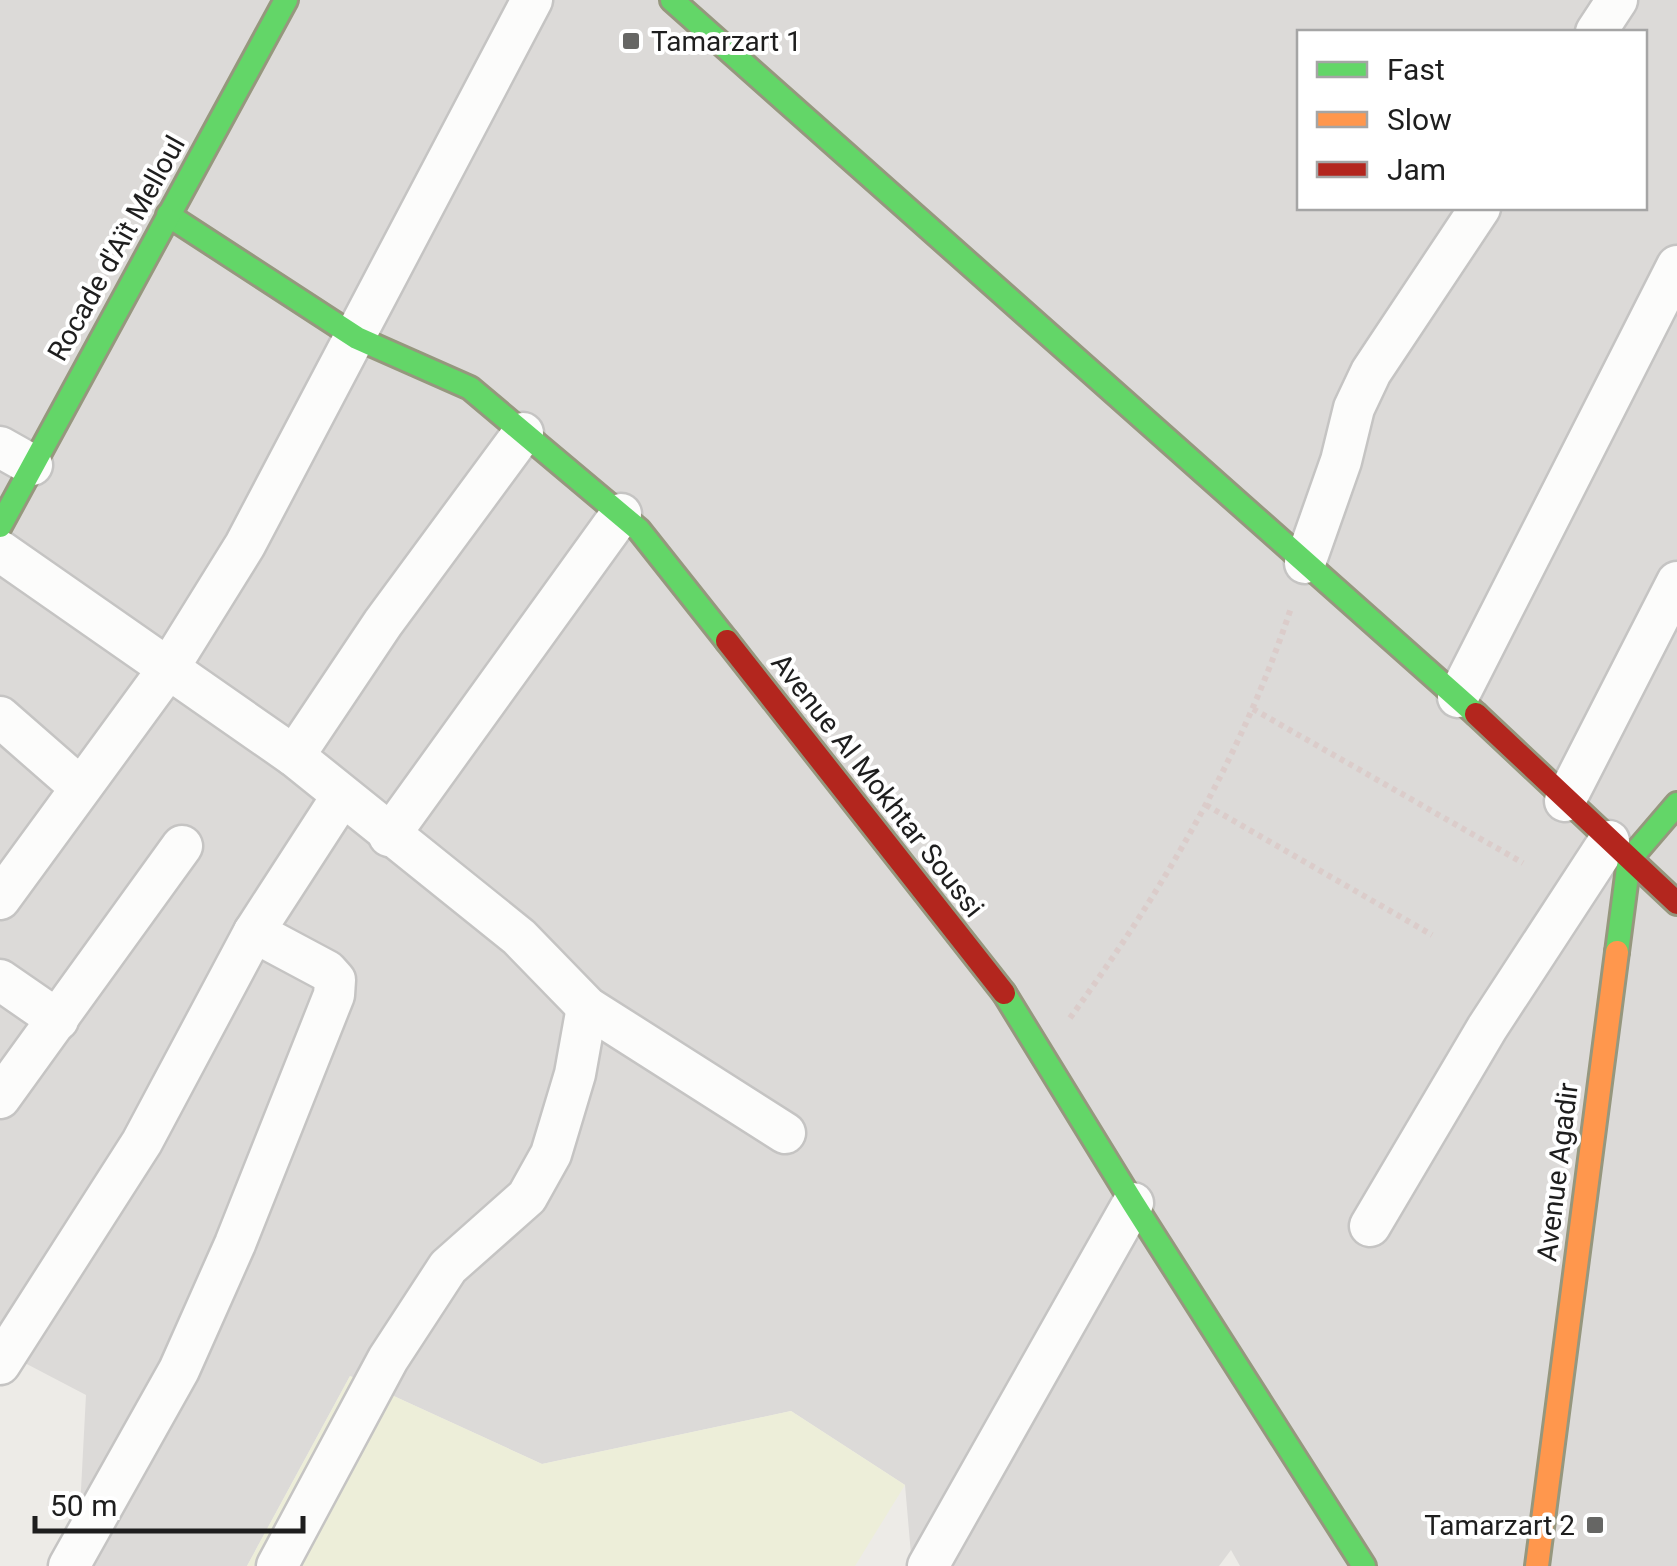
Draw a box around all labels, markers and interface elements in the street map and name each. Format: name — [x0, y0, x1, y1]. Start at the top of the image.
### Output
place label: Tamarzart 1 — [651, 25, 802, 58]
marker: Tamarzart 1 — [620, 30, 642, 52]
legend — [1297, 30, 1647, 210]
text: Fast — [1387, 52, 1445, 87]
text: Slow — [1387, 102, 1452, 137]
street label: Rocade d'Aït Melloul — [41, 130, 192, 367]
text: Jam — [1387, 152, 1446, 187]
street label: Avenue Al Mokhtar Soussi — [765, 647, 991, 924]
street label: Avenue Agadir — [1530, 1080, 1585, 1263]
scale bar — [35, 1471, 302, 1533]
text: 50 m — [50, 1488, 117, 1523]
place label: Tamarzart 2 — [1424, 1509, 1575, 1542]
marker: Tamarzart 2 — [1584, 1514, 1606, 1536]

